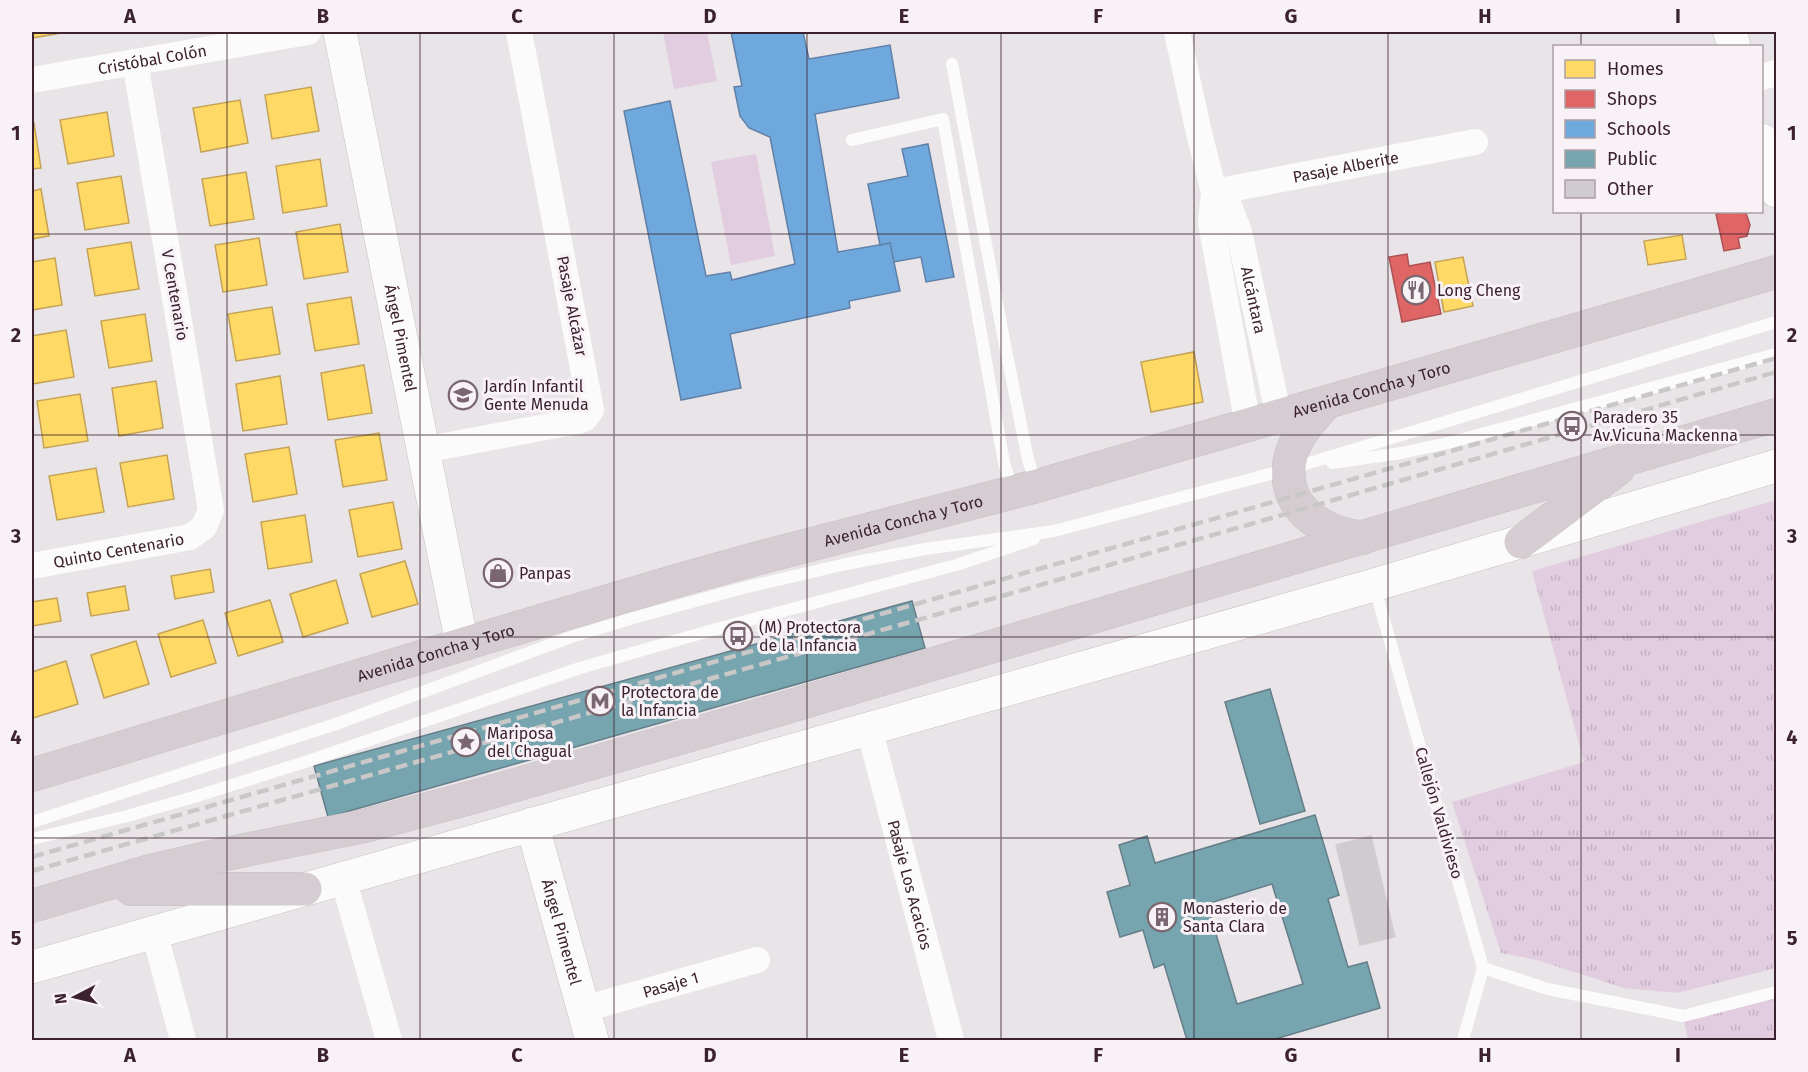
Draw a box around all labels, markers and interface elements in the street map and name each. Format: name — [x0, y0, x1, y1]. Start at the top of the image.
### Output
text: A — [123, 4, 137, 28]
text: B — [317, 4, 329, 28]
text: C — [511, 4, 523, 28]
text: D — [703, 4, 717, 28]
text: E — [899, 4, 909, 28]
text: F — [1093, 4, 1103, 28]
text: G — [1285, 4, 1297, 28]
text: H — [1478, 4, 1492, 28]
text: I — [1675, 4, 1681, 28]
street label: Cristóbal Colón — [96, 40, 208, 78]
legend — [1553, 45, 1763, 213]
text: Homes — [1607, 58, 1663, 80]
text: Shops — [1607, 88, 1657, 110]
text: Schools — [1607, 118, 1671, 140]
text: 1 — [11, 121, 21, 145]
text: 1 — [1787, 121, 1797, 145]
street label: Pasaje Alberite — [1291, 147, 1400, 186]
text: Public — [1607, 148, 1657, 170]
text: Other — [1607, 178, 1653, 200]
street label: V Centenario — [158, 248, 192, 342]
street label: Pasaje Alcázar — [553, 254, 591, 359]
street label: Alcántara — [1237, 265, 1270, 335]
restaurant icon: Long Cheng — [1400, 274, 1432, 306]
place label: Long Cheng — [1437, 281, 1521, 300]
street label: Ángel Pimentel — [381, 282, 421, 394]
text: 2 — [11, 323, 21, 347]
text: 2 — [1787, 323, 1797, 347]
street label: Avenida Concha y Toro — [1290, 357, 1453, 421]
place label: Jardín Infantil Gente Menuda — [484, 377, 589, 414]
school or university icon: Jardín Infantil Gente Menuda — [447, 379, 479, 411]
place label: Paradero 35 Av.Vicuña Mackenna — [1593, 408, 1738, 445]
bus stop icon: Paradero 35 Av.Vicuña Mackenna — [1556, 410, 1588, 442]
street label: Avenida Concha y Toro — [822, 491, 985, 550]
text: 3 — [10, 524, 21, 548]
text: 3 — [1786, 524, 1797, 548]
street label: Quinto Centenario — [52, 529, 186, 571]
shop icon: Panpas — [482, 557, 514, 589]
place label: Panpas — [519, 564, 571, 583]
place label: (M) Protectora de la Infancia — [759, 618, 861, 655]
street label: Avenida Concha y Toro — [355, 620, 517, 685]
bus stop icon: (M) Protectora de la Infancia — [722, 620, 754, 652]
place label: Protectora de la Infancia — [621, 683, 719, 720]
metro station icon: Protectora de la Infancia — [584, 685, 616, 717]
place label: Mariposa del Chagual — [487, 724, 572, 761]
text: 4 — [10, 725, 22, 749]
text: 4 — [1786, 725, 1798, 749]
place icon: Mariposa del Chagual — [450, 726, 482, 758]
street label: Callejón Valdivieso — [1411, 745, 1467, 881]
street label: Pasaje Los Acacios — [884, 818, 936, 952]
street label: Ángel Pimentel — [538, 877, 586, 987]
place label: Monasterio de Santa Clara — [1183, 899, 1287, 936]
building icon: Monasterio de Santa Clara — [1146, 901, 1178, 933]
text: 5 — [11, 926, 22, 950]
text: 5 — [1787, 926, 1798, 950]
north arrow — [45, 967, 105, 1027]
street label: Pasaje 1 — [640, 968, 701, 1001]
text: N — [51, 992, 71, 1005]
text: A — [123, 1043, 137, 1067]
text: B — [317, 1043, 329, 1067]
text: C — [511, 1043, 523, 1067]
text: D — [703, 1043, 717, 1067]
text: E — [899, 1043, 909, 1067]
text: F — [1093, 1043, 1103, 1067]
text: G — [1285, 1043, 1297, 1067]
text: H — [1478, 1043, 1492, 1067]
text: I — [1675, 1043, 1681, 1067]

